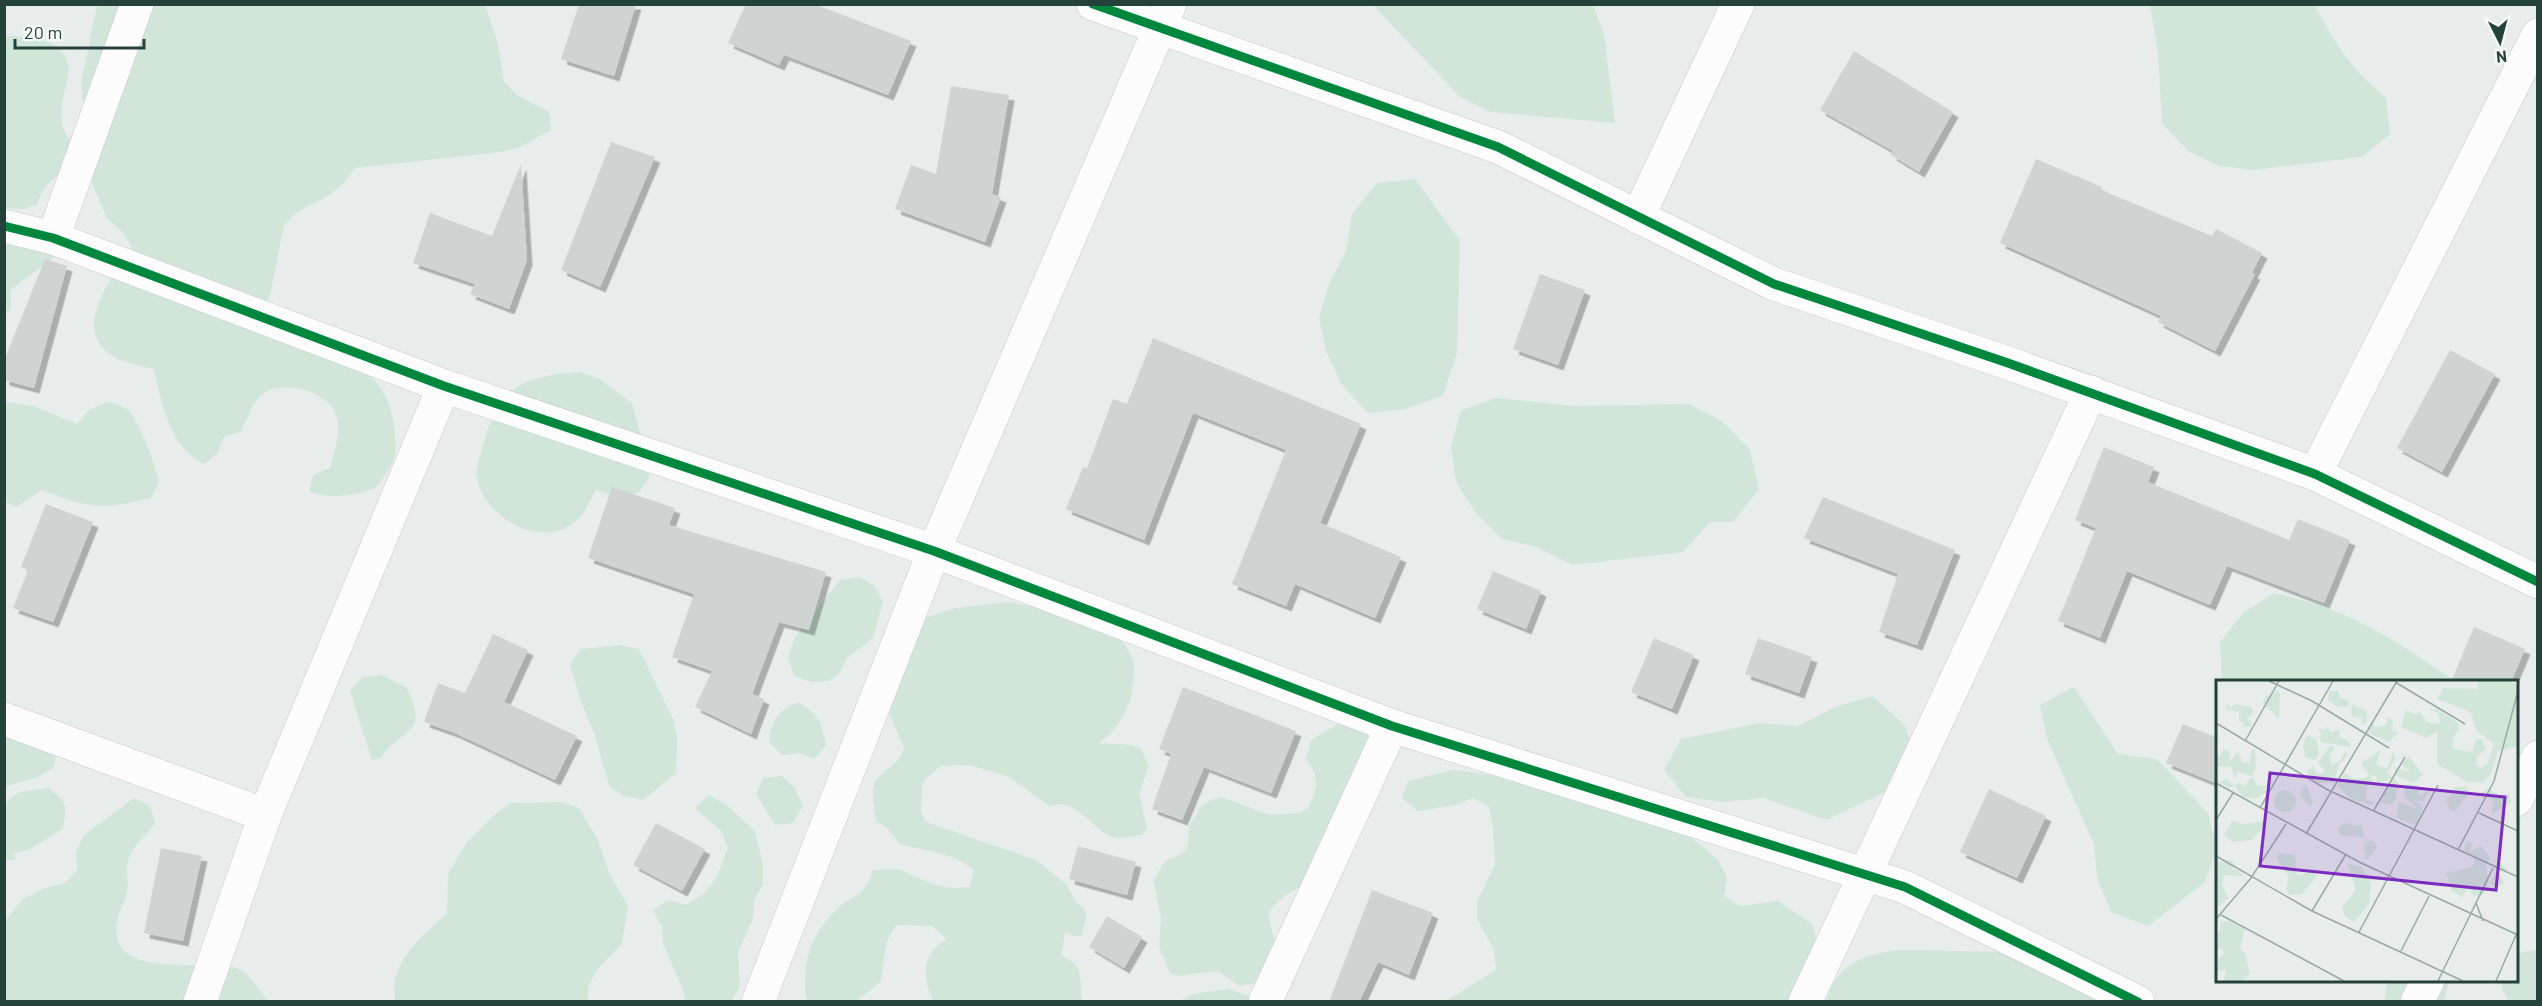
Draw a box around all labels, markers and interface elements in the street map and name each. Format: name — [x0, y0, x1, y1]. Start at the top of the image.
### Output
scale bar — [15, 12, 144, 50]
north arrow — [2470, 12, 2530, 72]
text: 20 m — [24, 21, 62, 43]
text: N — [2495, 47, 2508, 67]
inset map — [2216, 680, 2518, 982]

